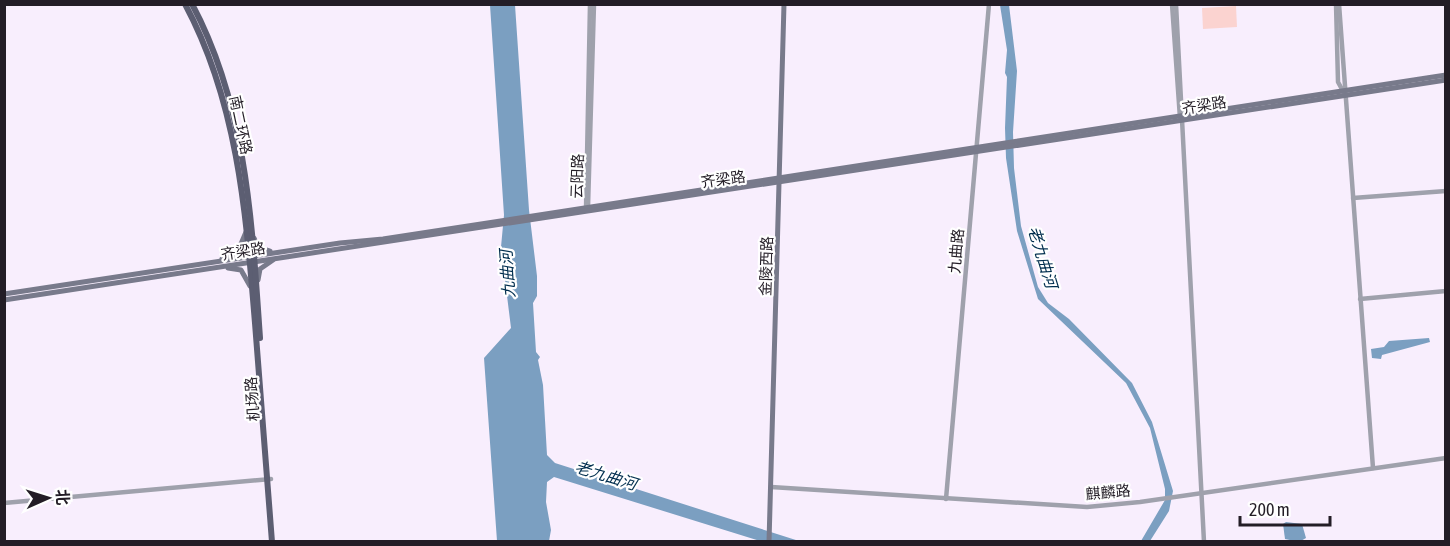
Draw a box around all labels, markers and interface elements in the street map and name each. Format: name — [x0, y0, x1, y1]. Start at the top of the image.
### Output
street label: 齐梁路 — [1180, 93, 1228, 117]
street label: 南二环路 — [226, 94, 256, 156]
street label: 云阳路 — [568, 153, 586, 199]
street label: 齐梁路 — [700, 167, 746, 191]
water label: 老九曲河 — [1025, 224, 1062, 293]
street label: 九曲路 — [946, 228, 966, 274]
street label: 金陵西路 — [756, 236, 776, 296]
street label: 齐梁路 — [219, 239, 267, 263]
water label: 九曲河 — [496, 246, 518, 299]
street label: 机场路 — [242, 376, 262, 422]
water label: 老九曲河 — [573, 457, 642, 494]
north arrow — [18, 468, 78, 528]
street label: 麒麟路 — [1085, 482, 1131, 502]
text: 北 — [54, 489, 72, 506]
scale bar — [1240, 489, 1330, 527]
text: 200 m — [1249, 499, 1290, 520]

